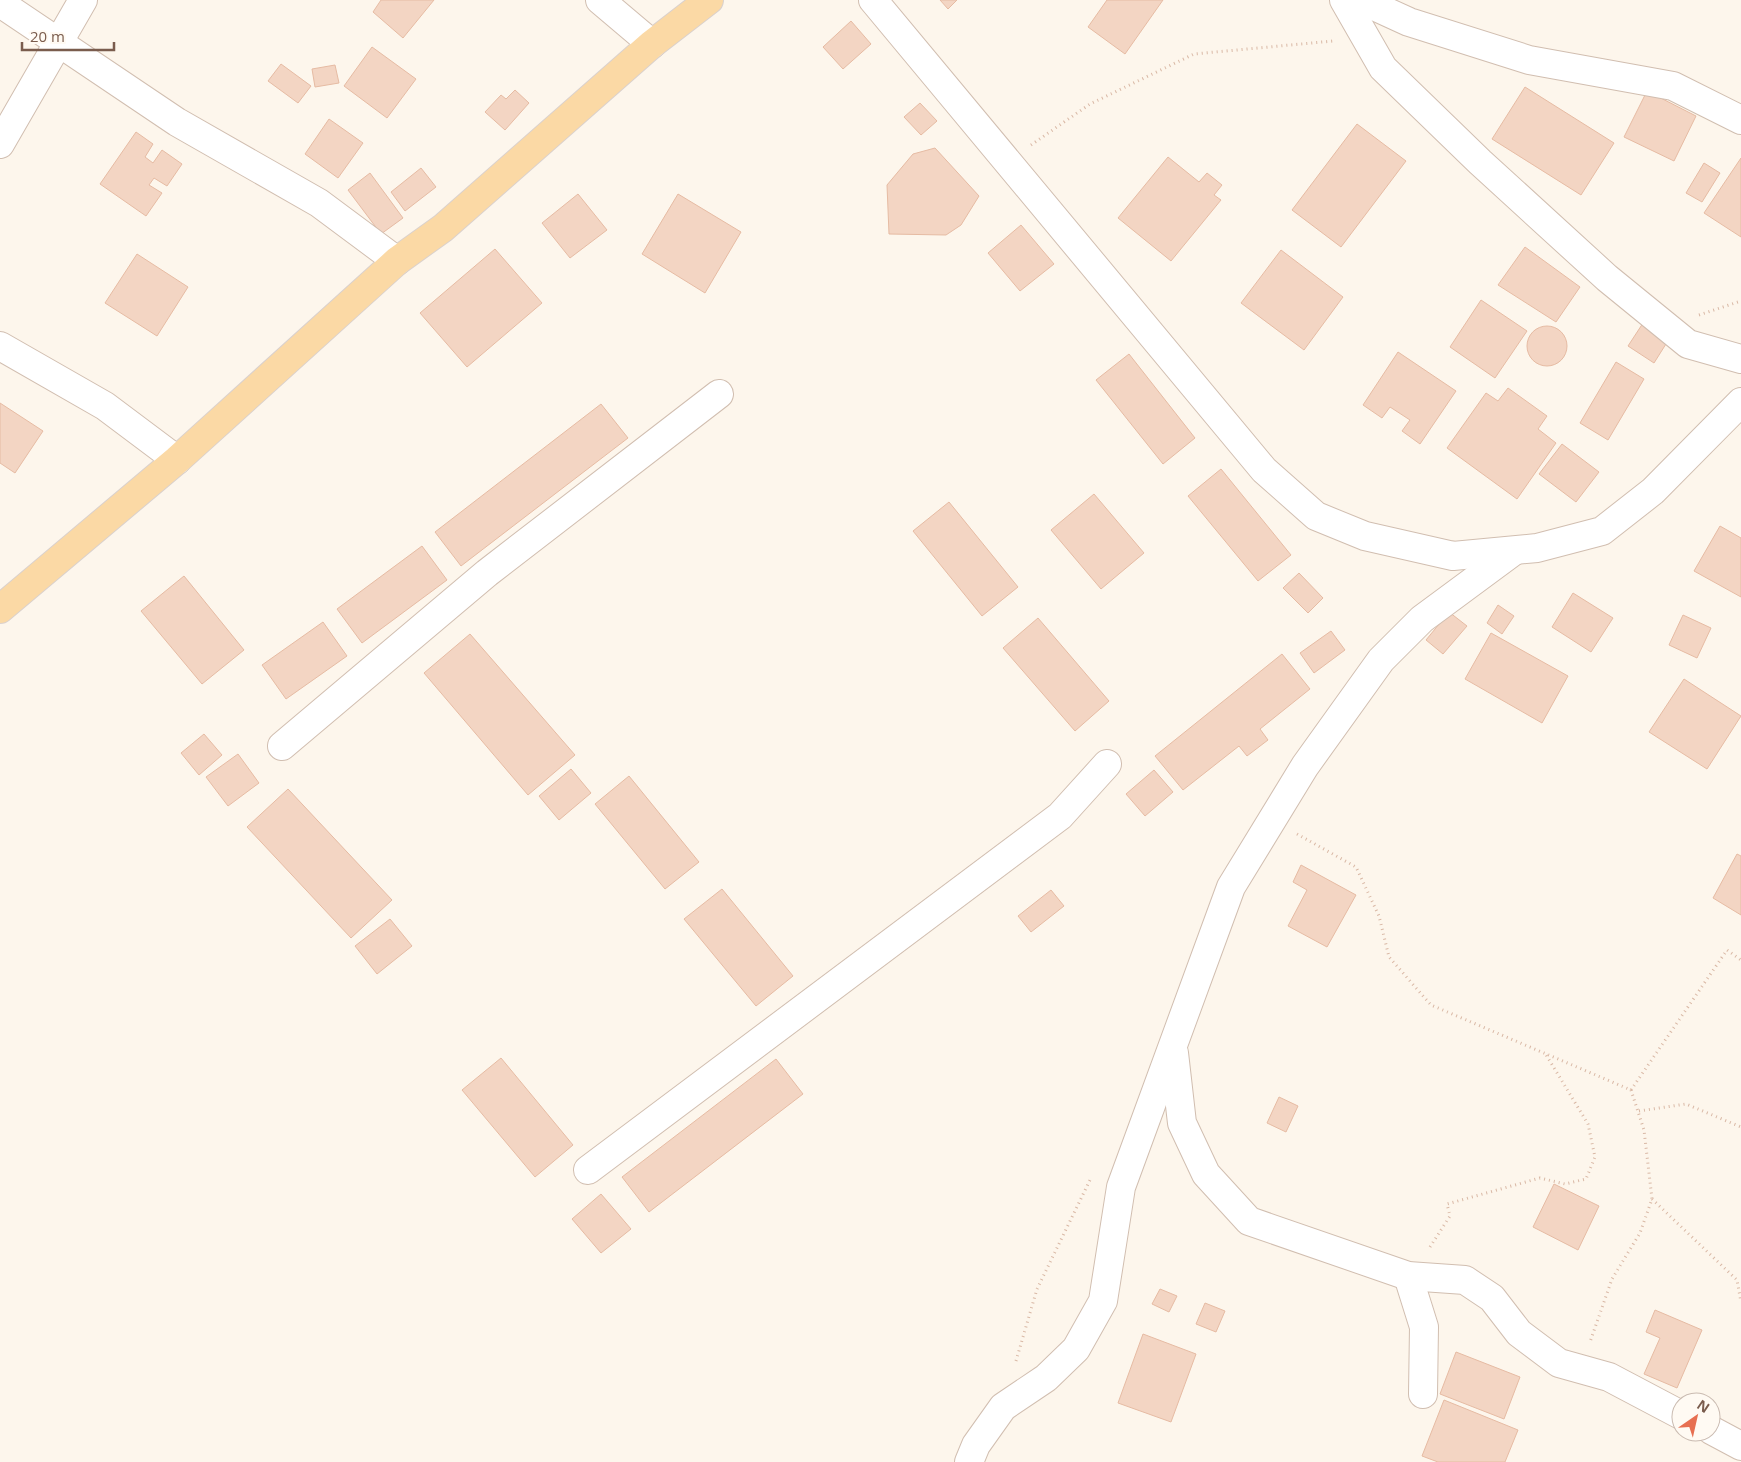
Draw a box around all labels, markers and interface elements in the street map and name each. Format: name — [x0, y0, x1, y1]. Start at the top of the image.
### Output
scale bar — [22, 20, 115, 52]
text: 20 m — [30, 26, 65, 46]
north arrow — [1671, 1392, 1721, 1442]
text: N — [1694, 1395, 1714, 1417]

